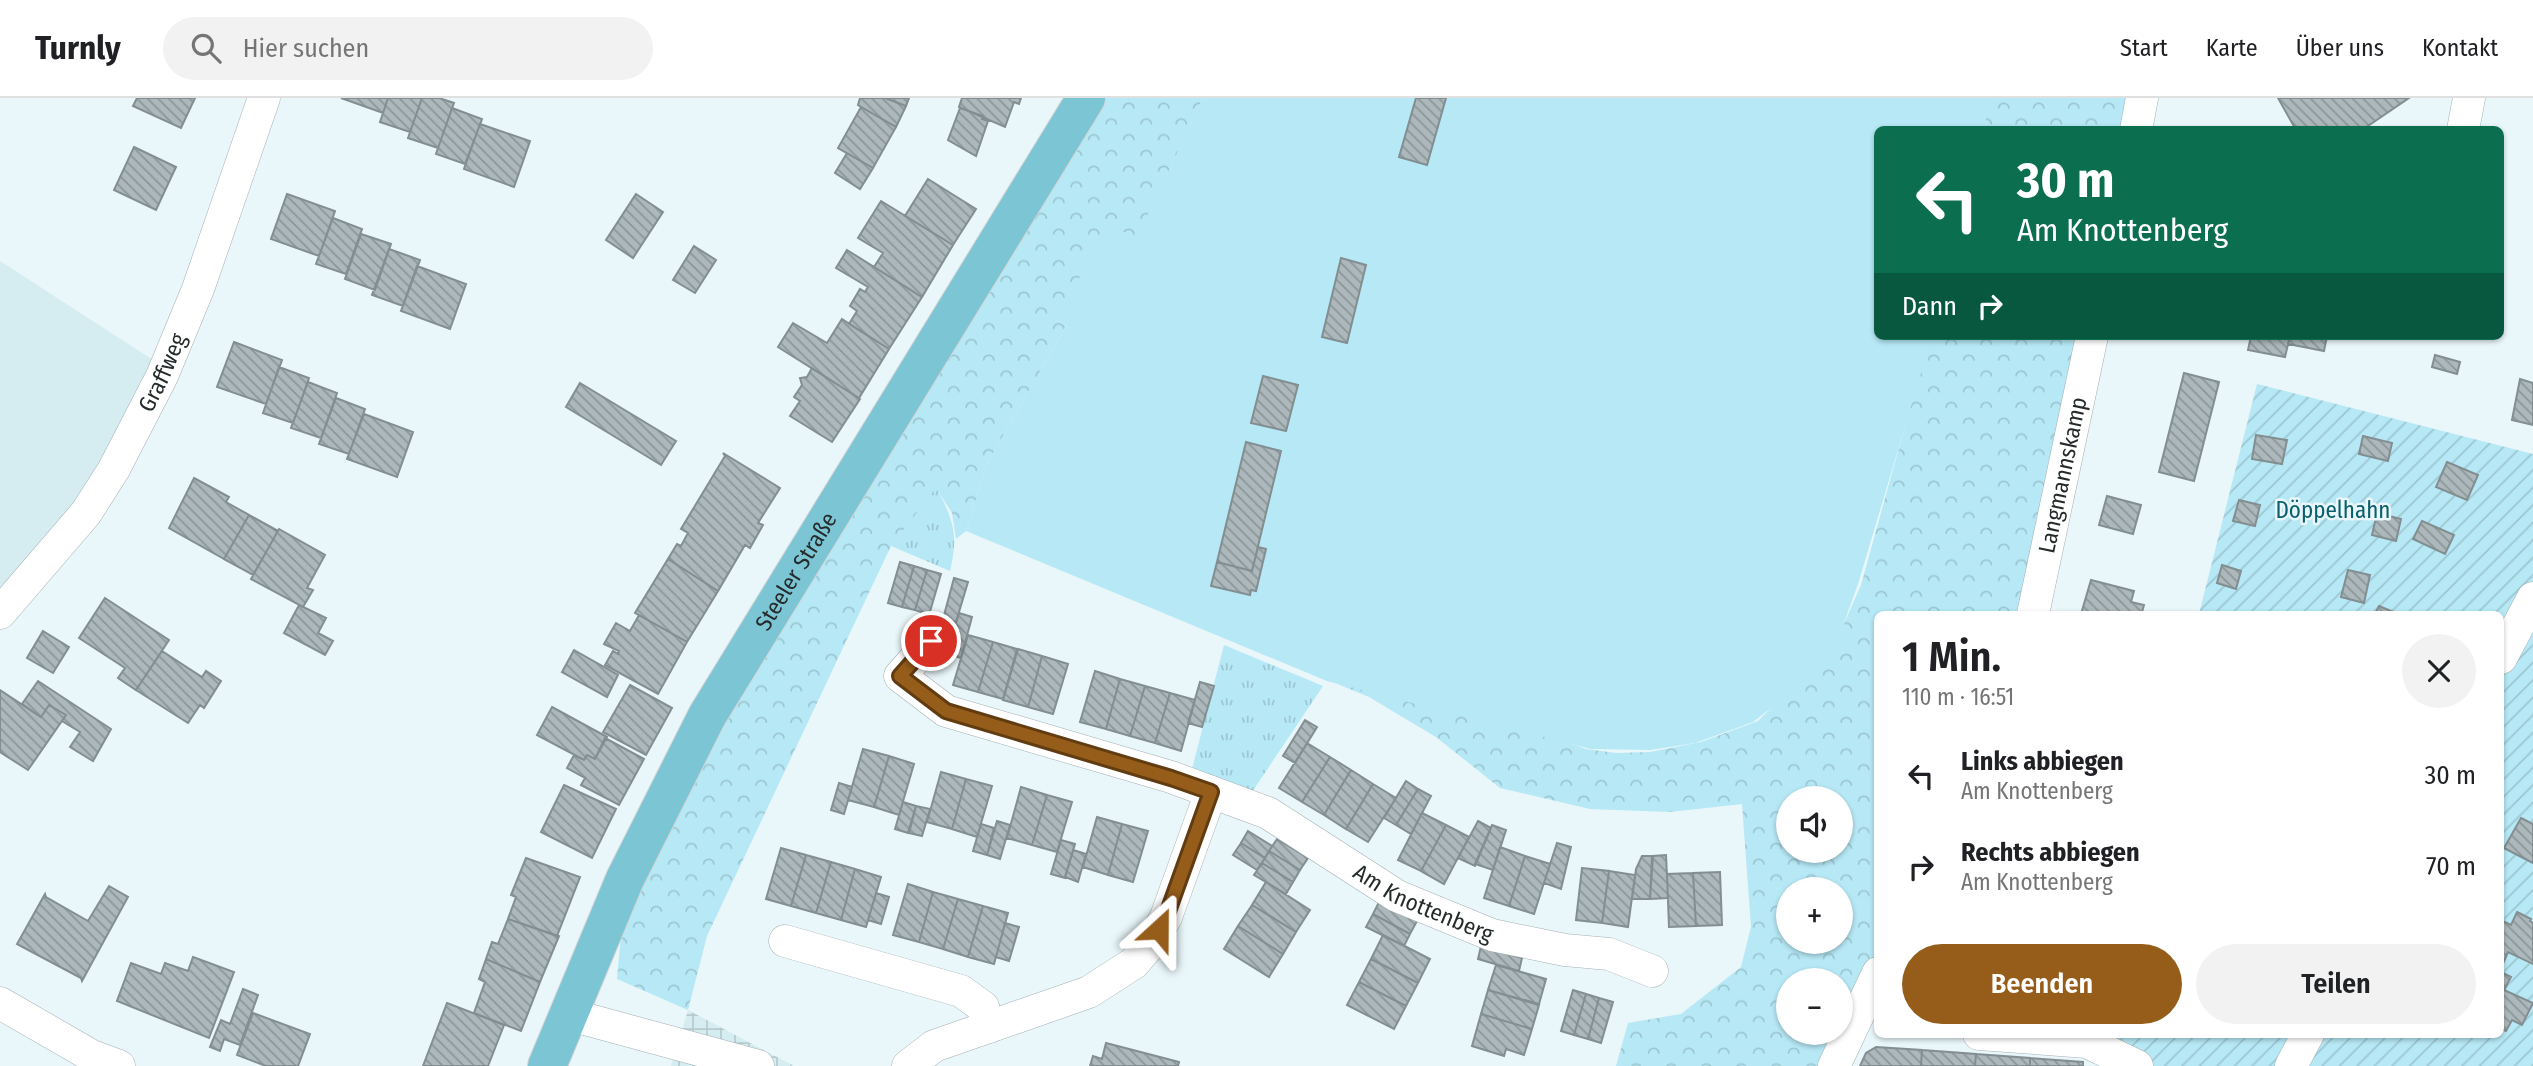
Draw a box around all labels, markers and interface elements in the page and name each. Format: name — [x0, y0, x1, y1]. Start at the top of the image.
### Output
search box — [163, 17, 653, 80]
text: Turnly — [35, 28, 121, 68]
icon: search — [187, 29, 225, 67]
text: Hier suchen — [243, 33, 369, 64]
text: Start — [2120, 34, 2168, 62]
text: Karte — [2206, 34, 2258, 62]
text: Über uns — [2296, 34, 2384, 62]
text: Kontakt — [2422, 34, 2498, 62]
text: 30 m — [2017, 151, 2115, 210]
icon: left — [1902, 154, 1993, 245]
text: Am Knottenberg — [2017, 211, 2228, 249]
icon: right — [1971, 287, 2009, 325]
text: Dann — [1902, 291, 1957, 322]
street label: Graffweg — [132, 329, 192, 416]
street label: Langmannskamp — [2032, 394, 2093, 556]
park label: Döppelhahn — [2275, 496, 2391, 524]
street label: Steeler Straße — [749, 507, 843, 635]
pin — [901, 611, 961, 671]
icon: arrive — [912, 622, 950, 660]
text: 1 Min. — [1902, 632, 2001, 682]
button: close — [2402, 634, 2476, 708]
text: 110 m · 16:51 — [1902, 683, 2014, 711]
text: Links abbiegen — [1961, 746, 2124, 777]
icon: left — [1902, 757, 1940, 795]
text: 30 m — [2425, 760, 2476, 791]
text: Am Knottenberg — [1961, 777, 2113, 805]
map controls — [1776, 786, 1853, 1045]
button: sound — [1776, 786, 1853, 863]
text: Rechts abbiegen — [1961, 837, 2140, 868]
icon: right — [1902, 848, 1940, 886]
text: 70 m — [2426, 851, 2476, 882]
street label: Am Knottenberg — [1348, 858, 1498, 948]
text: Am Knottenberg — [1961, 868, 2113, 896]
button: + — [1776, 877, 1853, 954]
position arrow — [1122, 892, 1196, 966]
button: Beenden — [1902, 944, 2182, 1024]
button: Teilen — [2196, 944, 2476, 1024]
button: − — [1776, 968, 1853, 1045]

